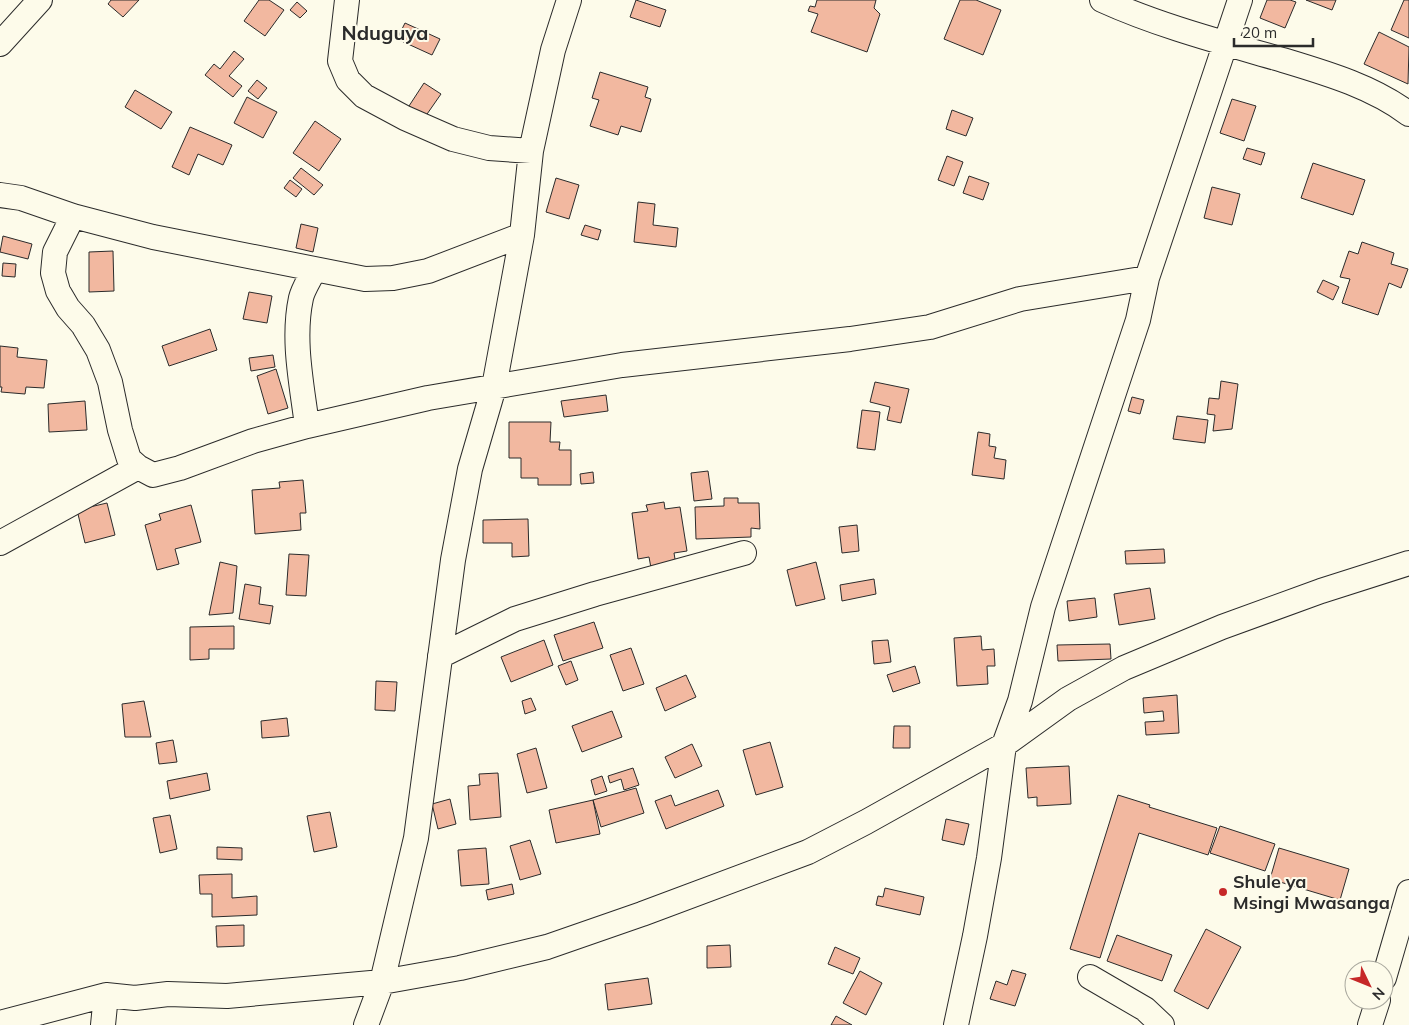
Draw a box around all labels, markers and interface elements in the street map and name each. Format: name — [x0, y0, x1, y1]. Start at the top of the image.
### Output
scale bar — [1234, 15, 1313, 47]
district label: Nduguya — [342, 20, 428, 45]
text: 20 m — [1242, 23, 1277, 42]
place label: Shule ya Msingi Mwasanga — [1233, 870, 1390, 914]
marker: Shule ya Msingi Mwasanga — [1217, 886, 1229, 898]
north arrow — [1344, 960, 1394, 1010]
text: N — [1368, 984, 1389, 1004]

